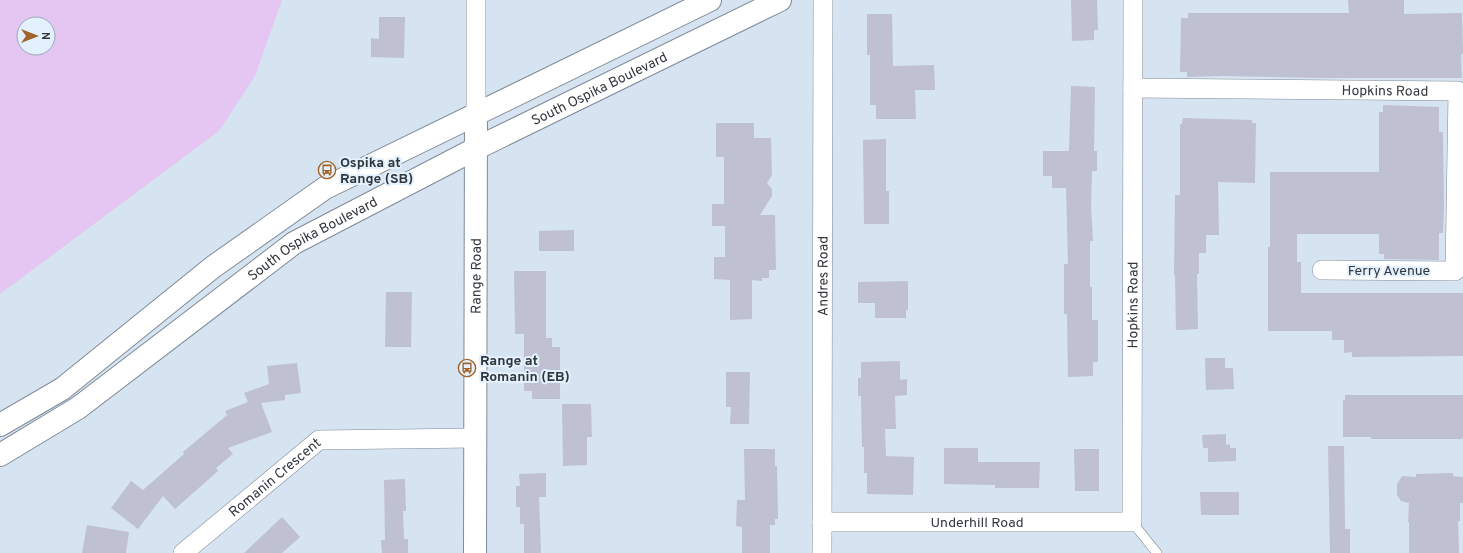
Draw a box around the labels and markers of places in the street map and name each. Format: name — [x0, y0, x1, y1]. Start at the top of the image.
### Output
place label: Ospika at Range (SB) — [340, 155, 413, 188]
bus stop icon: Ospika at Range (SB) — [317, 160, 337, 180]
place label: Range at Romanin (EB) — [480, 353, 570, 386]
bus stop icon: Range at Romanin (EB) — [457, 358, 477, 378]

